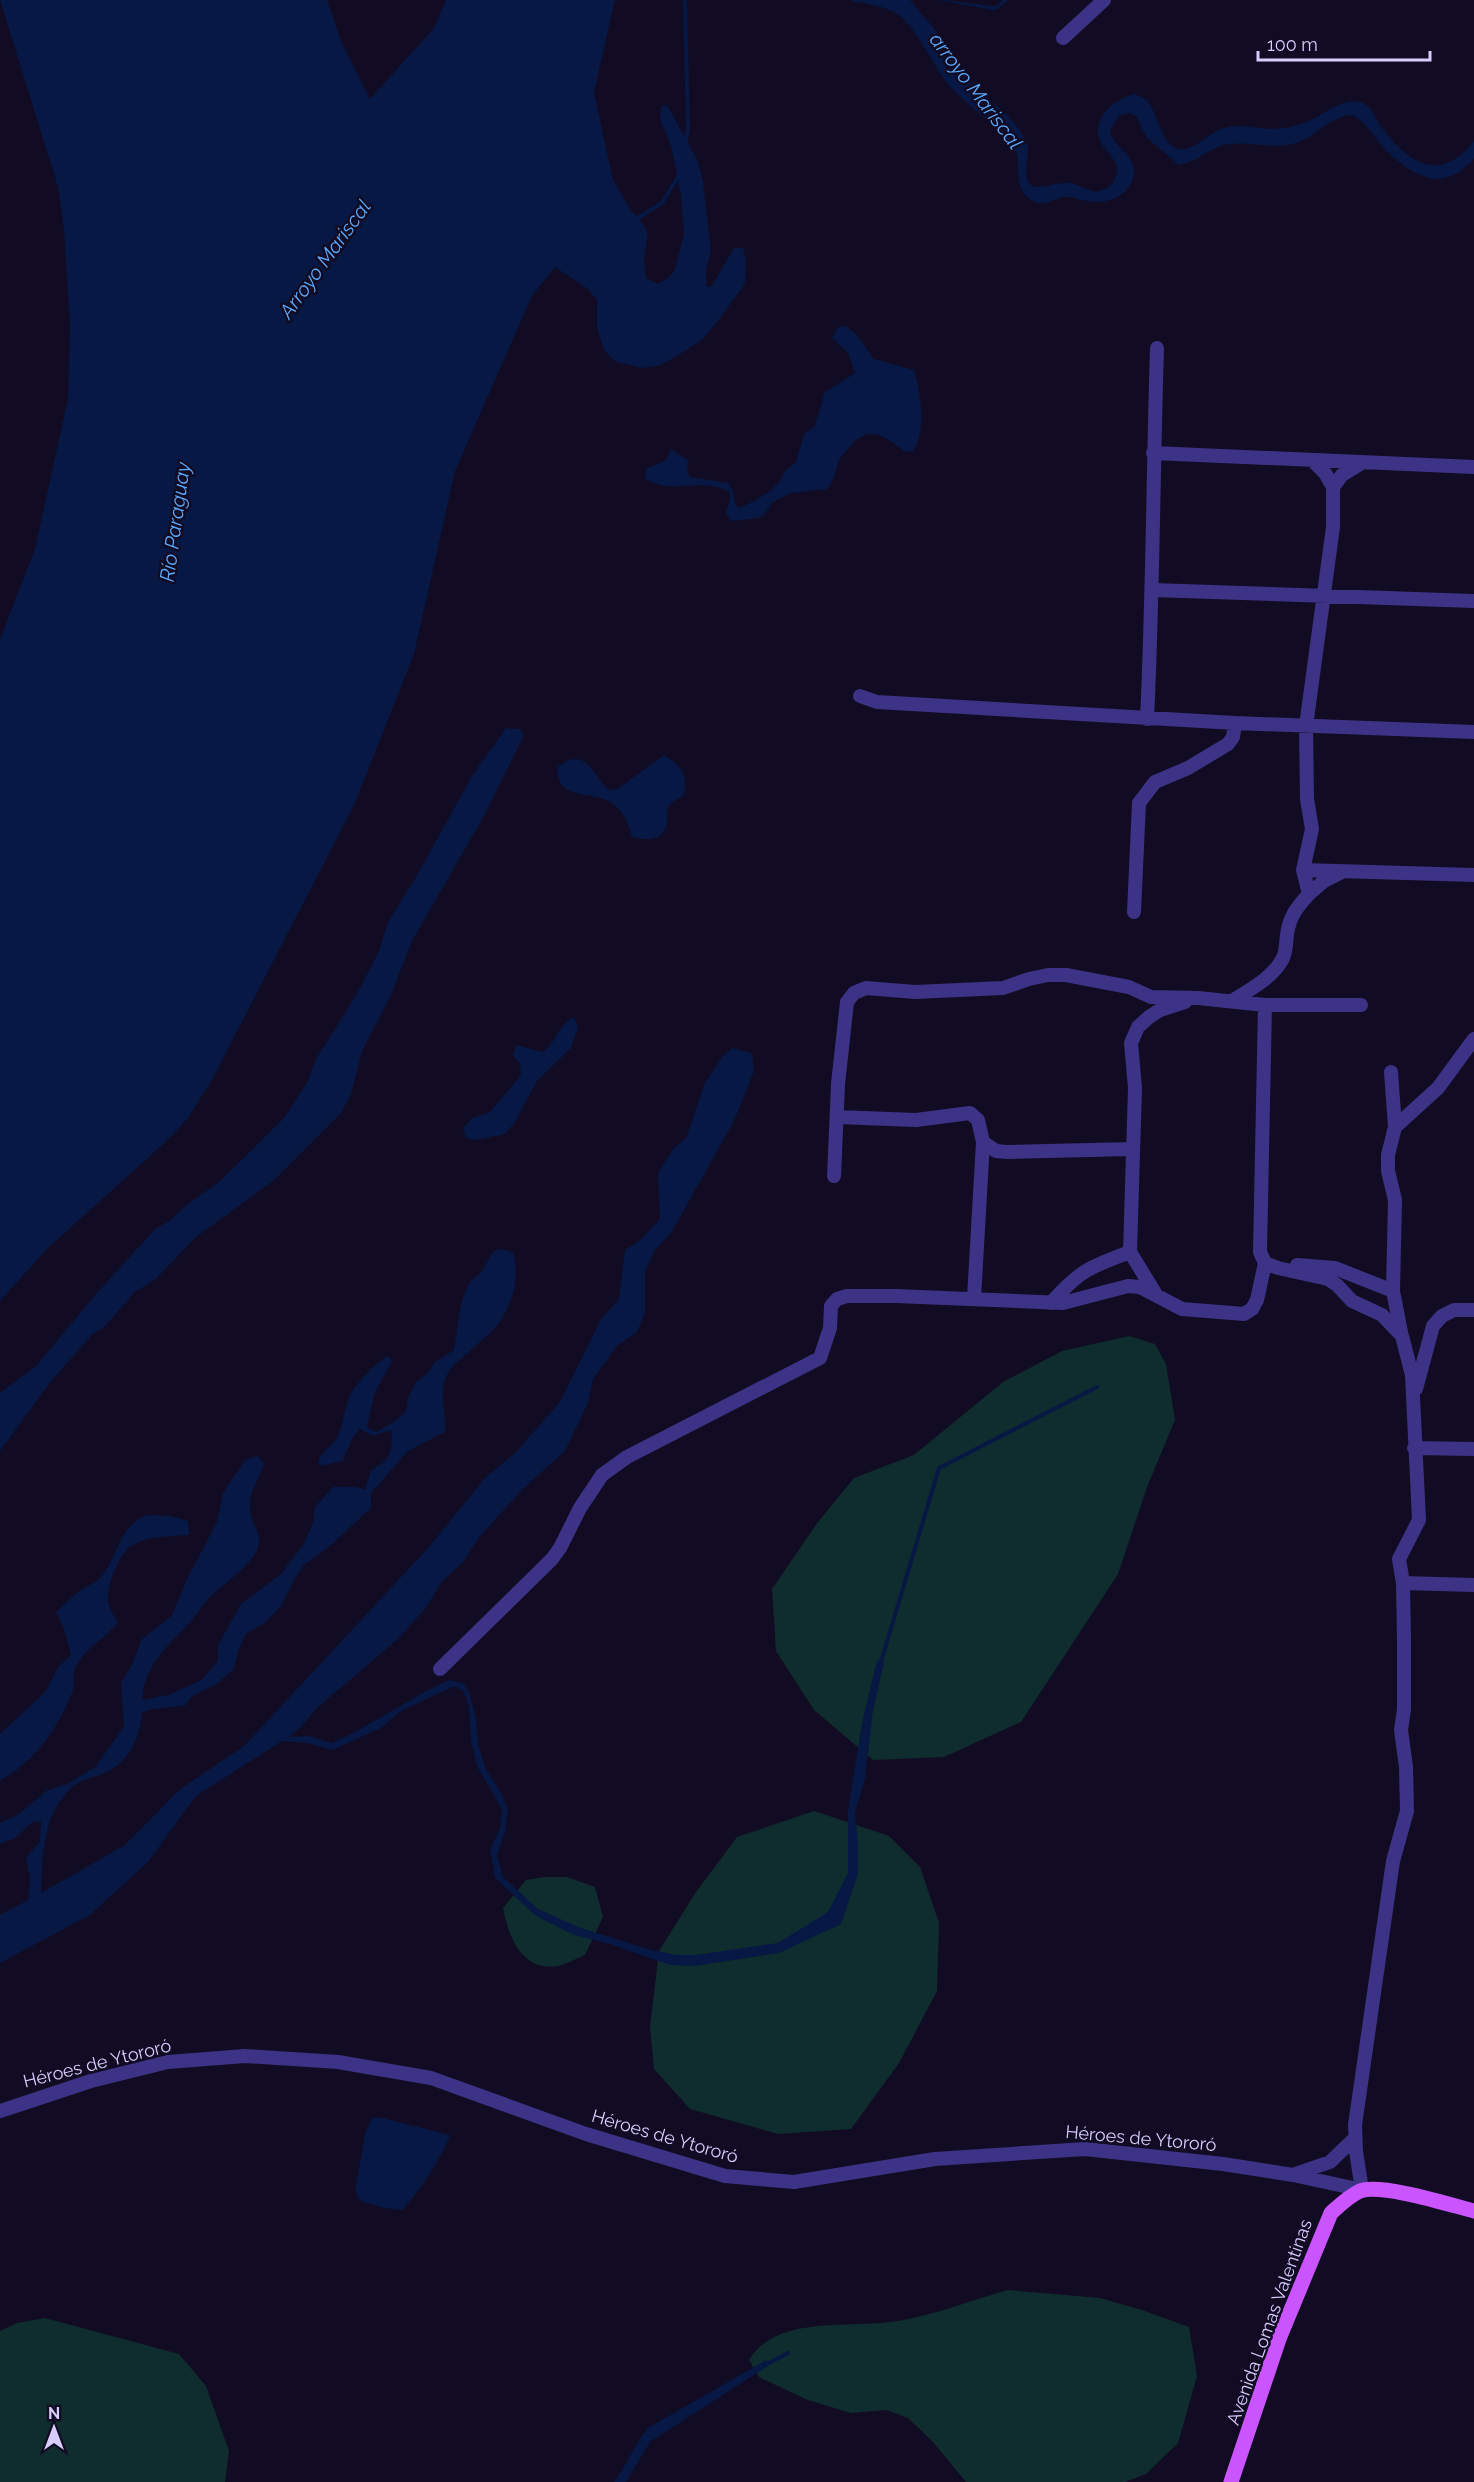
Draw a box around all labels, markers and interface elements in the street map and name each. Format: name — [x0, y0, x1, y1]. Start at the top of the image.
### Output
scale bar — [1258, 24, 1430, 62]
water label: arroyo Mariscal — [924, 28, 1028, 154]
text: 100 m — [1267, 34, 1318, 55]
water label: Arroyo Mariscal — [273, 195, 376, 324]
water label: Río Paraguay — [155, 459, 195, 583]
street label: Héroes de Ytororó — [21, 2034, 173, 2092]
street label: Héroes de Ytororó — [589, 2105, 741, 2167]
street label: Héroes de Ytororó — [1065, 2121, 1218, 2155]
street label: Avenida Lomas Valentinas — [1222, 2216, 1316, 2428]
north arrow — [24, 2398, 84, 2458]
text: N — [48, 2404, 60, 2423]

